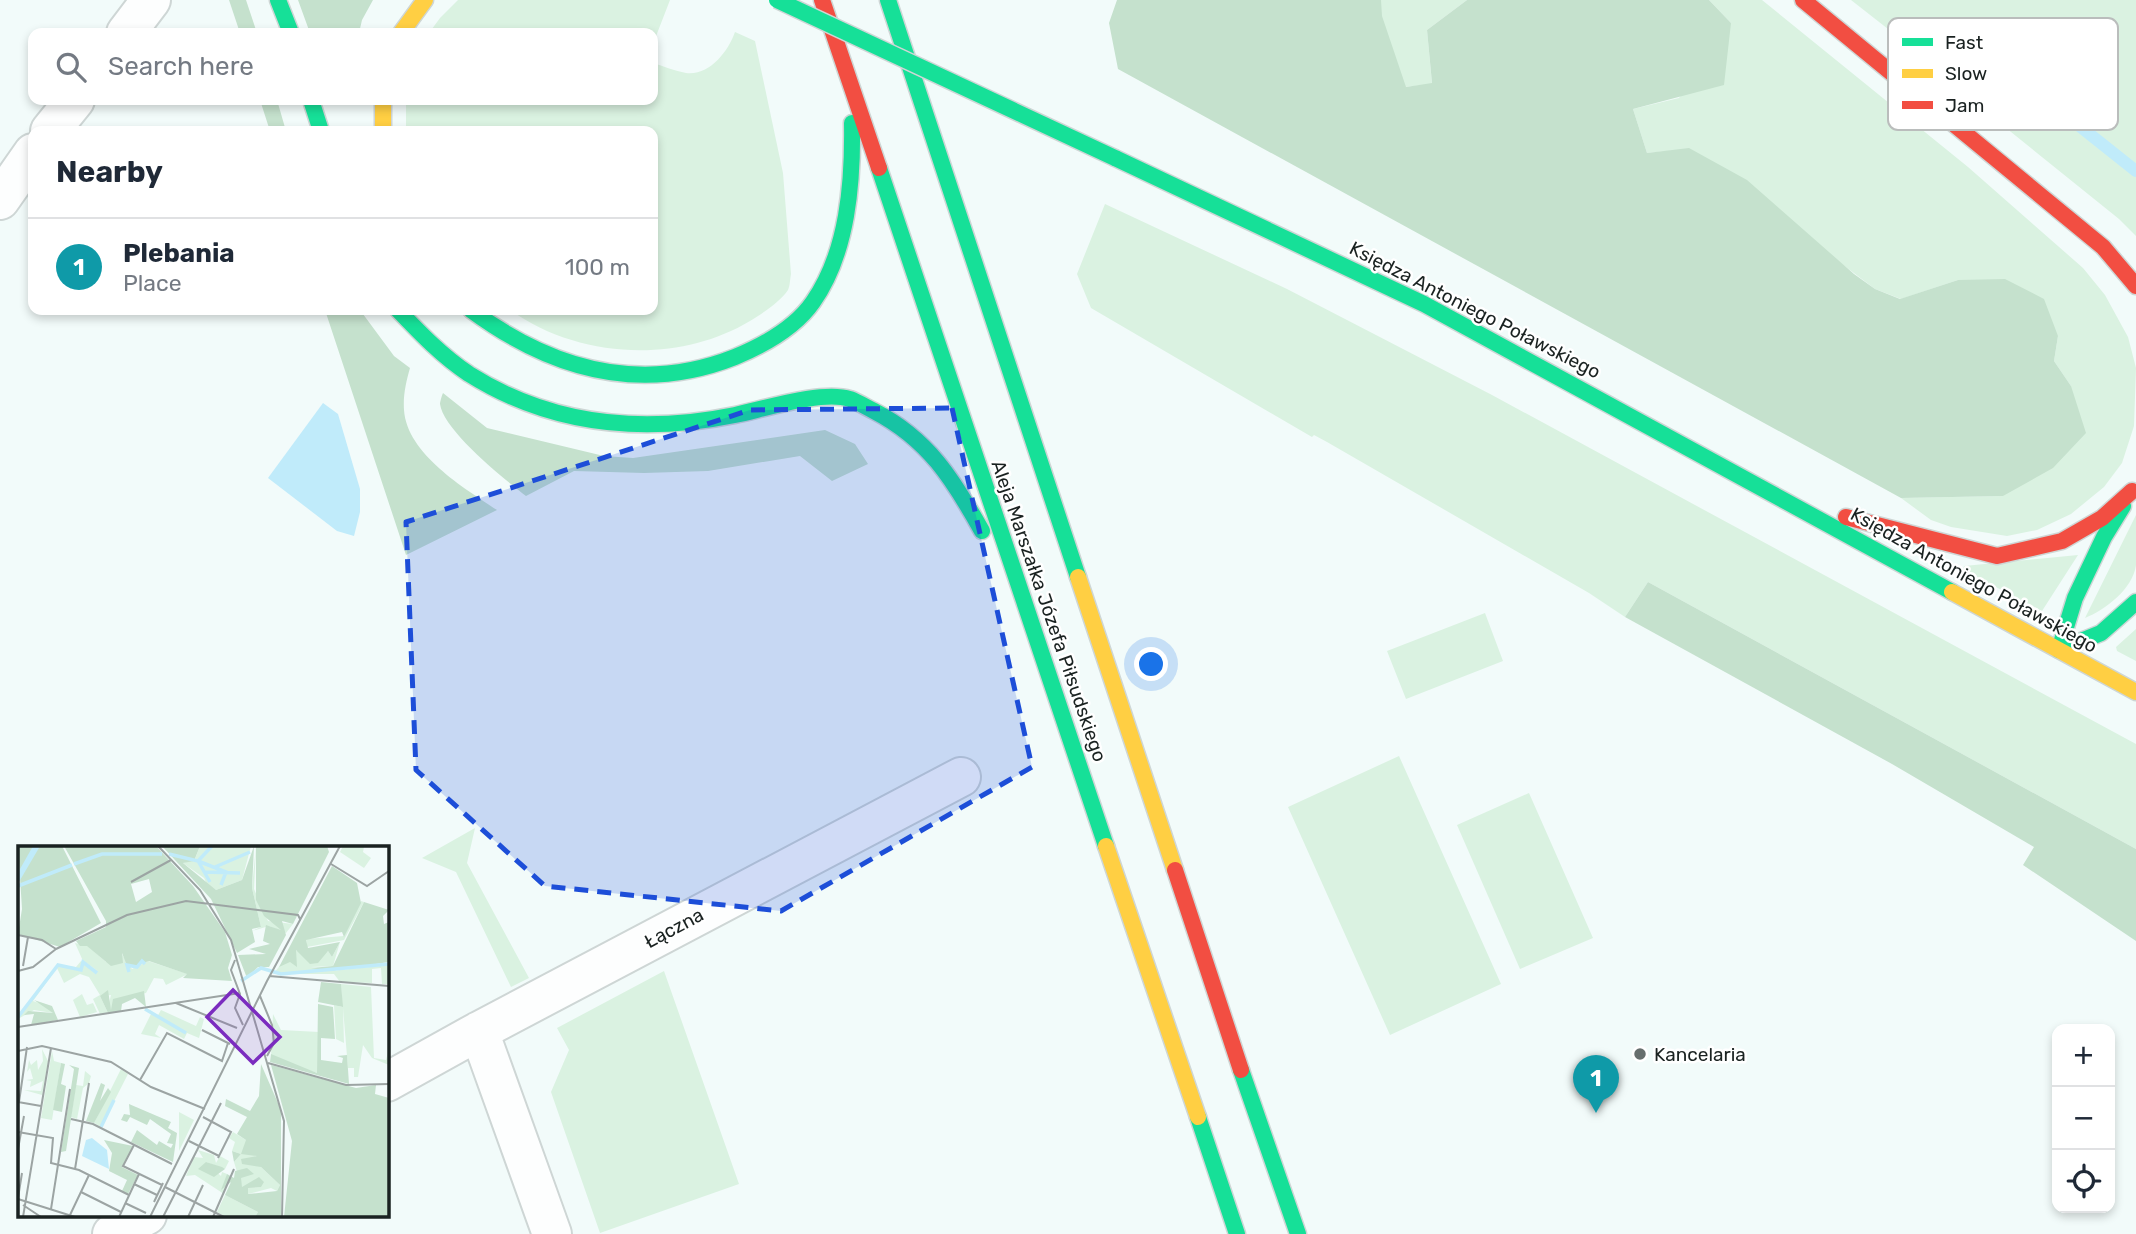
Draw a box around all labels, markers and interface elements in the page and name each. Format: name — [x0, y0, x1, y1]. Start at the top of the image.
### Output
legend — [1888, 18, 2118, 130]
search box — [28, 28, 658, 105]
text: Fast — [1945, 31, 1984, 54]
icon: search — [52, 48, 90, 86]
text: Search here — [108, 51, 254, 82]
text: Slow — [1945, 62, 1987, 85]
text: Jam — [1945, 94, 1984, 117]
text: Nearby — [56, 154, 163, 190]
street label: Księdza Antoniego Poławskiego — [1346, 237, 1604, 383]
text: Plebania — [123, 238, 235, 269]
text: 1 — [73, 253, 85, 281]
text: 100 m — [565, 253, 630, 281]
text: Place — [123, 269, 182, 297]
street label: Aleja Marszałka Józefa Piłsudskiego — [986, 457, 1112, 765]
street label: Księdza Antoniego Poławskiego — [1847, 502, 2101, 658]
your location — [1134, 647, 1168, 681]
inset map — [18, 846, 388, 1216]
street label: Łączna — [641, 903, 707, 953]
map controls — [2052, 1024, 2115, 1213]
button: + — [2052, 1024, 2115, 1087]
place label: Kancelaria — [1654, 1043, 1746, 1066]
marker: Kancelaria — [1632, 1046, 1648, 1062]
pin: 1 — [1573, 1055, 1619, 1113]
button: − — [2052, 1087, 2115, 1150]
button: locate — [2052, 1150, 2115, 1213]

